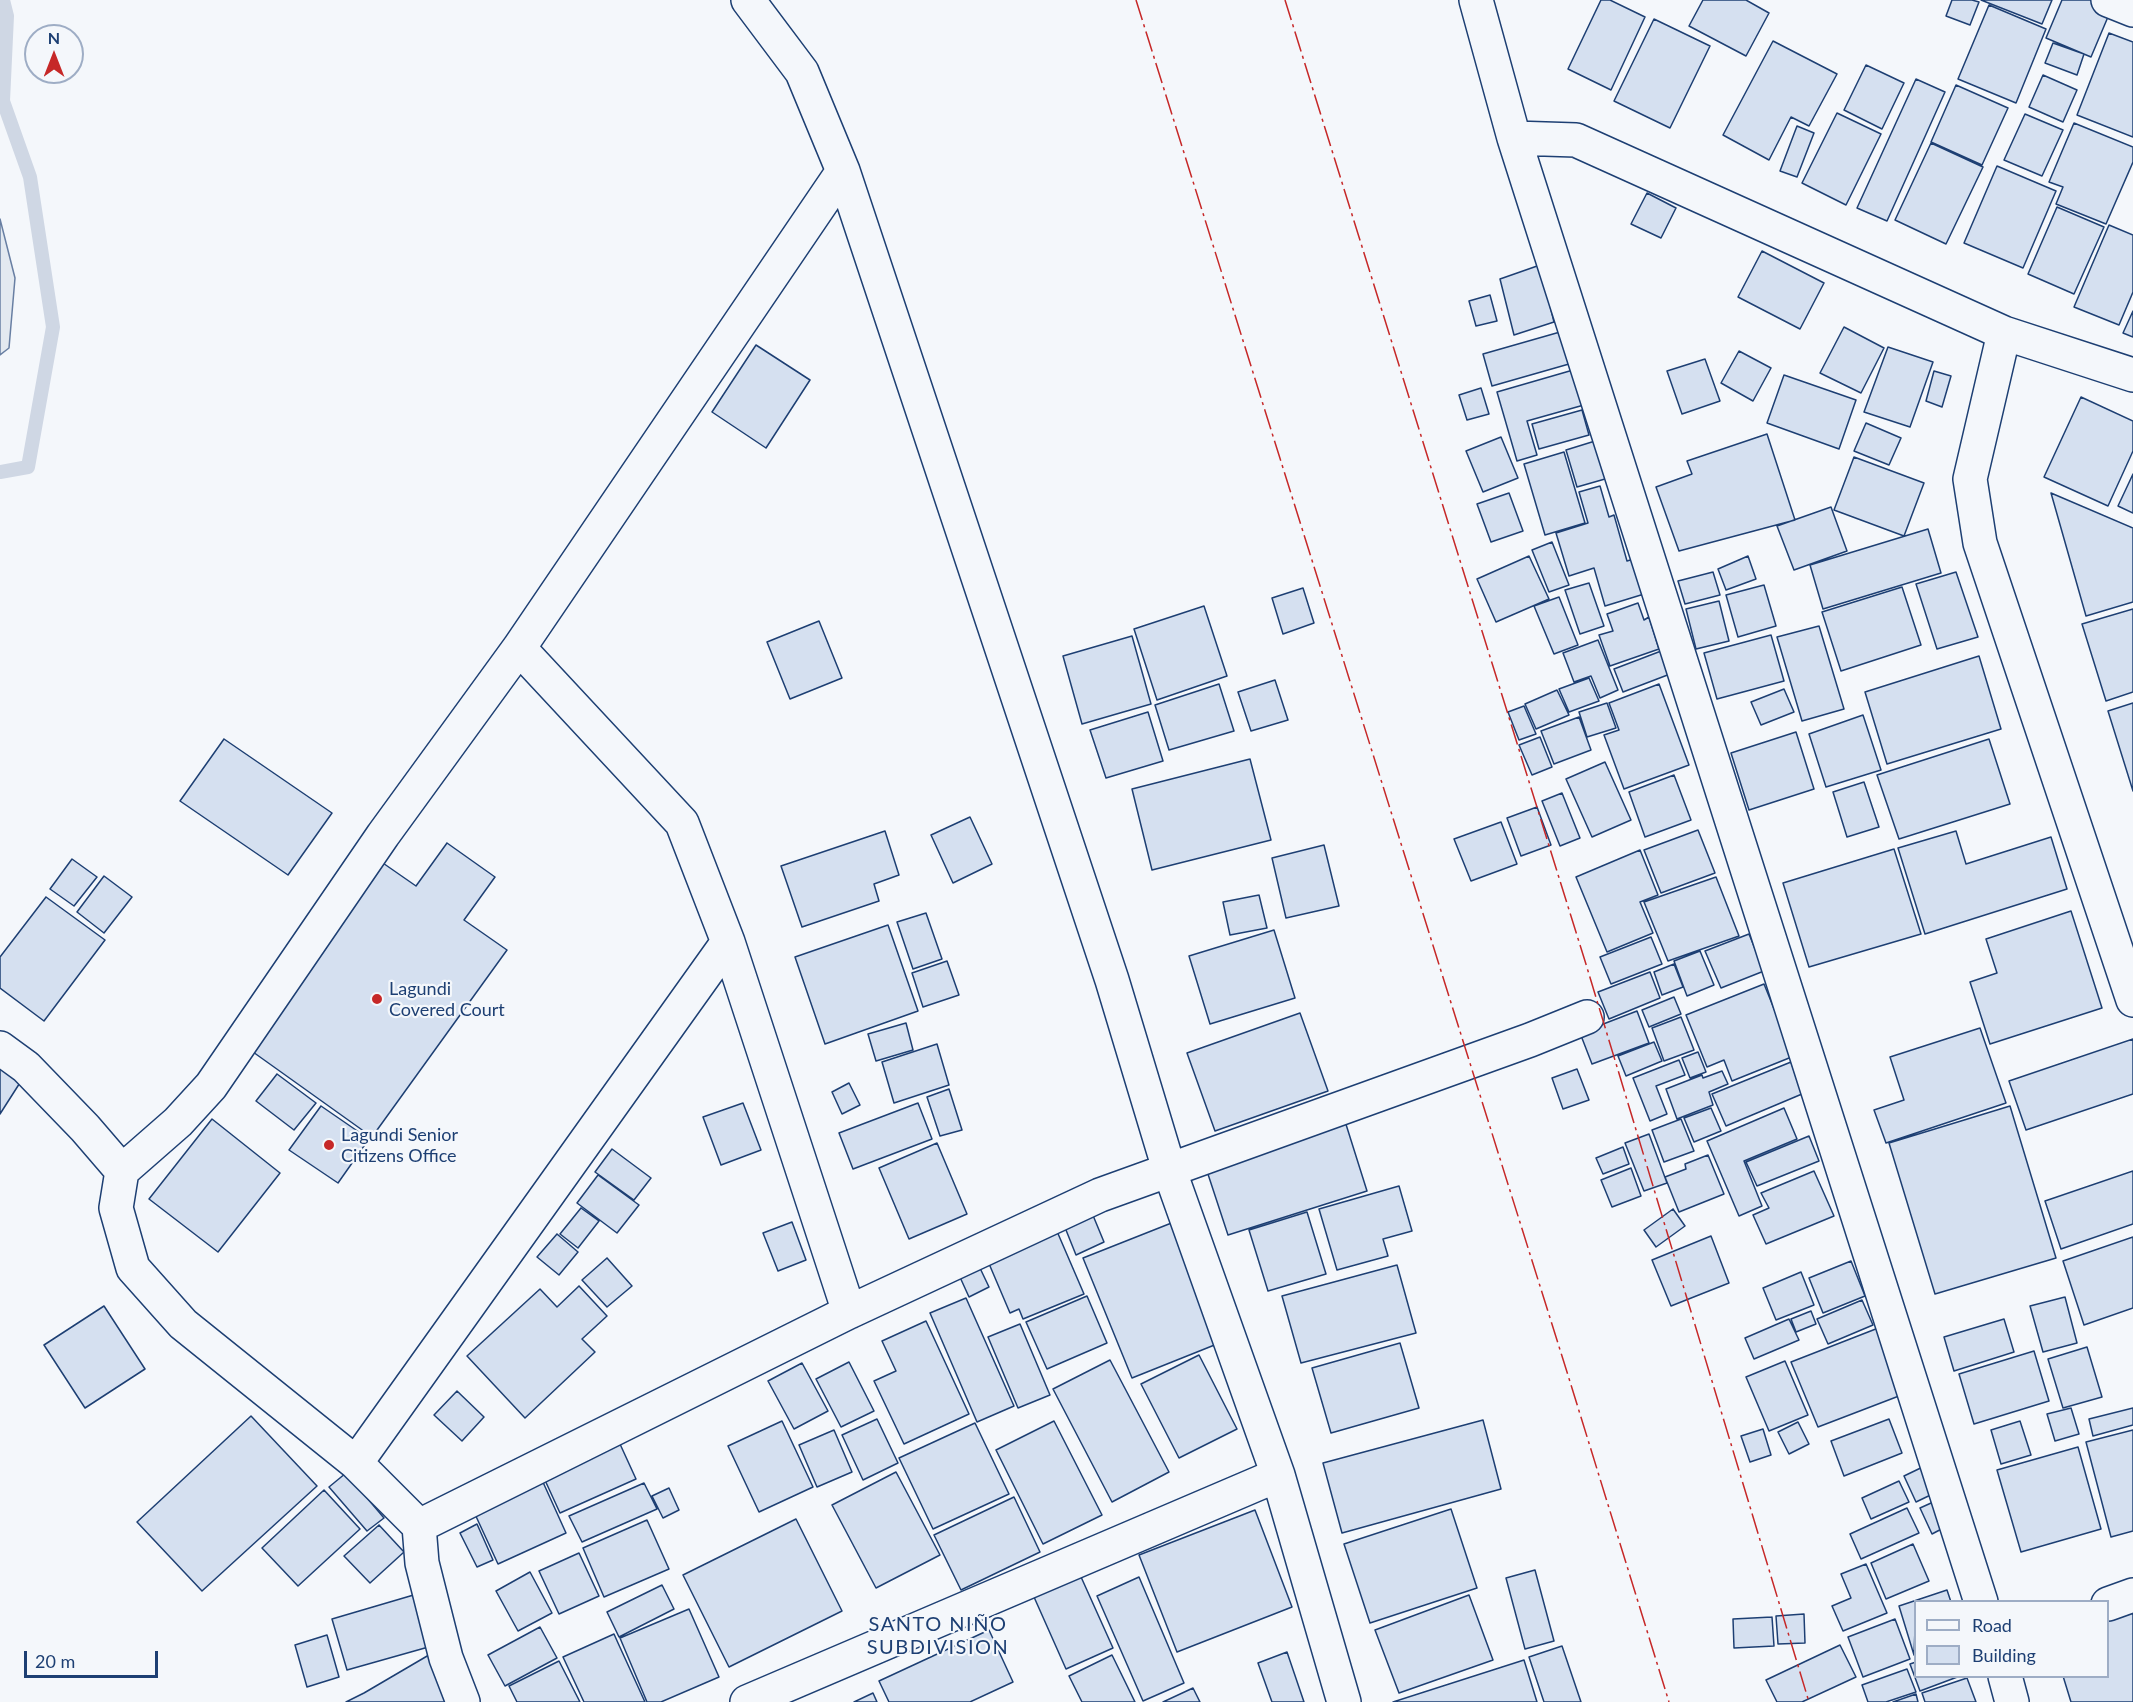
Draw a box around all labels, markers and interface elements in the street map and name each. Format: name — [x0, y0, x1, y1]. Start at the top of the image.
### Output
north arrow — [24, 24, 84, 84]
text: N — [48, 28, 60, 47]
place label: Lagundi Covered Court — [389, 978, 505, 1020]
marker: Lagundi Covered Court — [370, 992, 384, 1006]
place label: Lagundi Senior Citizens Office — [341, 1124, 458, 1166]
marker: Lagundi Senior Citizens Office — [322, 1138, 336, 1152]
legend — [1914, 1600, 2109, 1678]
district label: SANTO NIÑO SUBDIVISION — [867, 1613, 1009, 1660]
text: Road — [1972, 1614, 2012, 1636]
scale bar — [27, 1639, 160, 1677]
text: Building — [1972, 1644, 2036, 1666]
text: 20 m — [35, 1650, 75, 1672]

